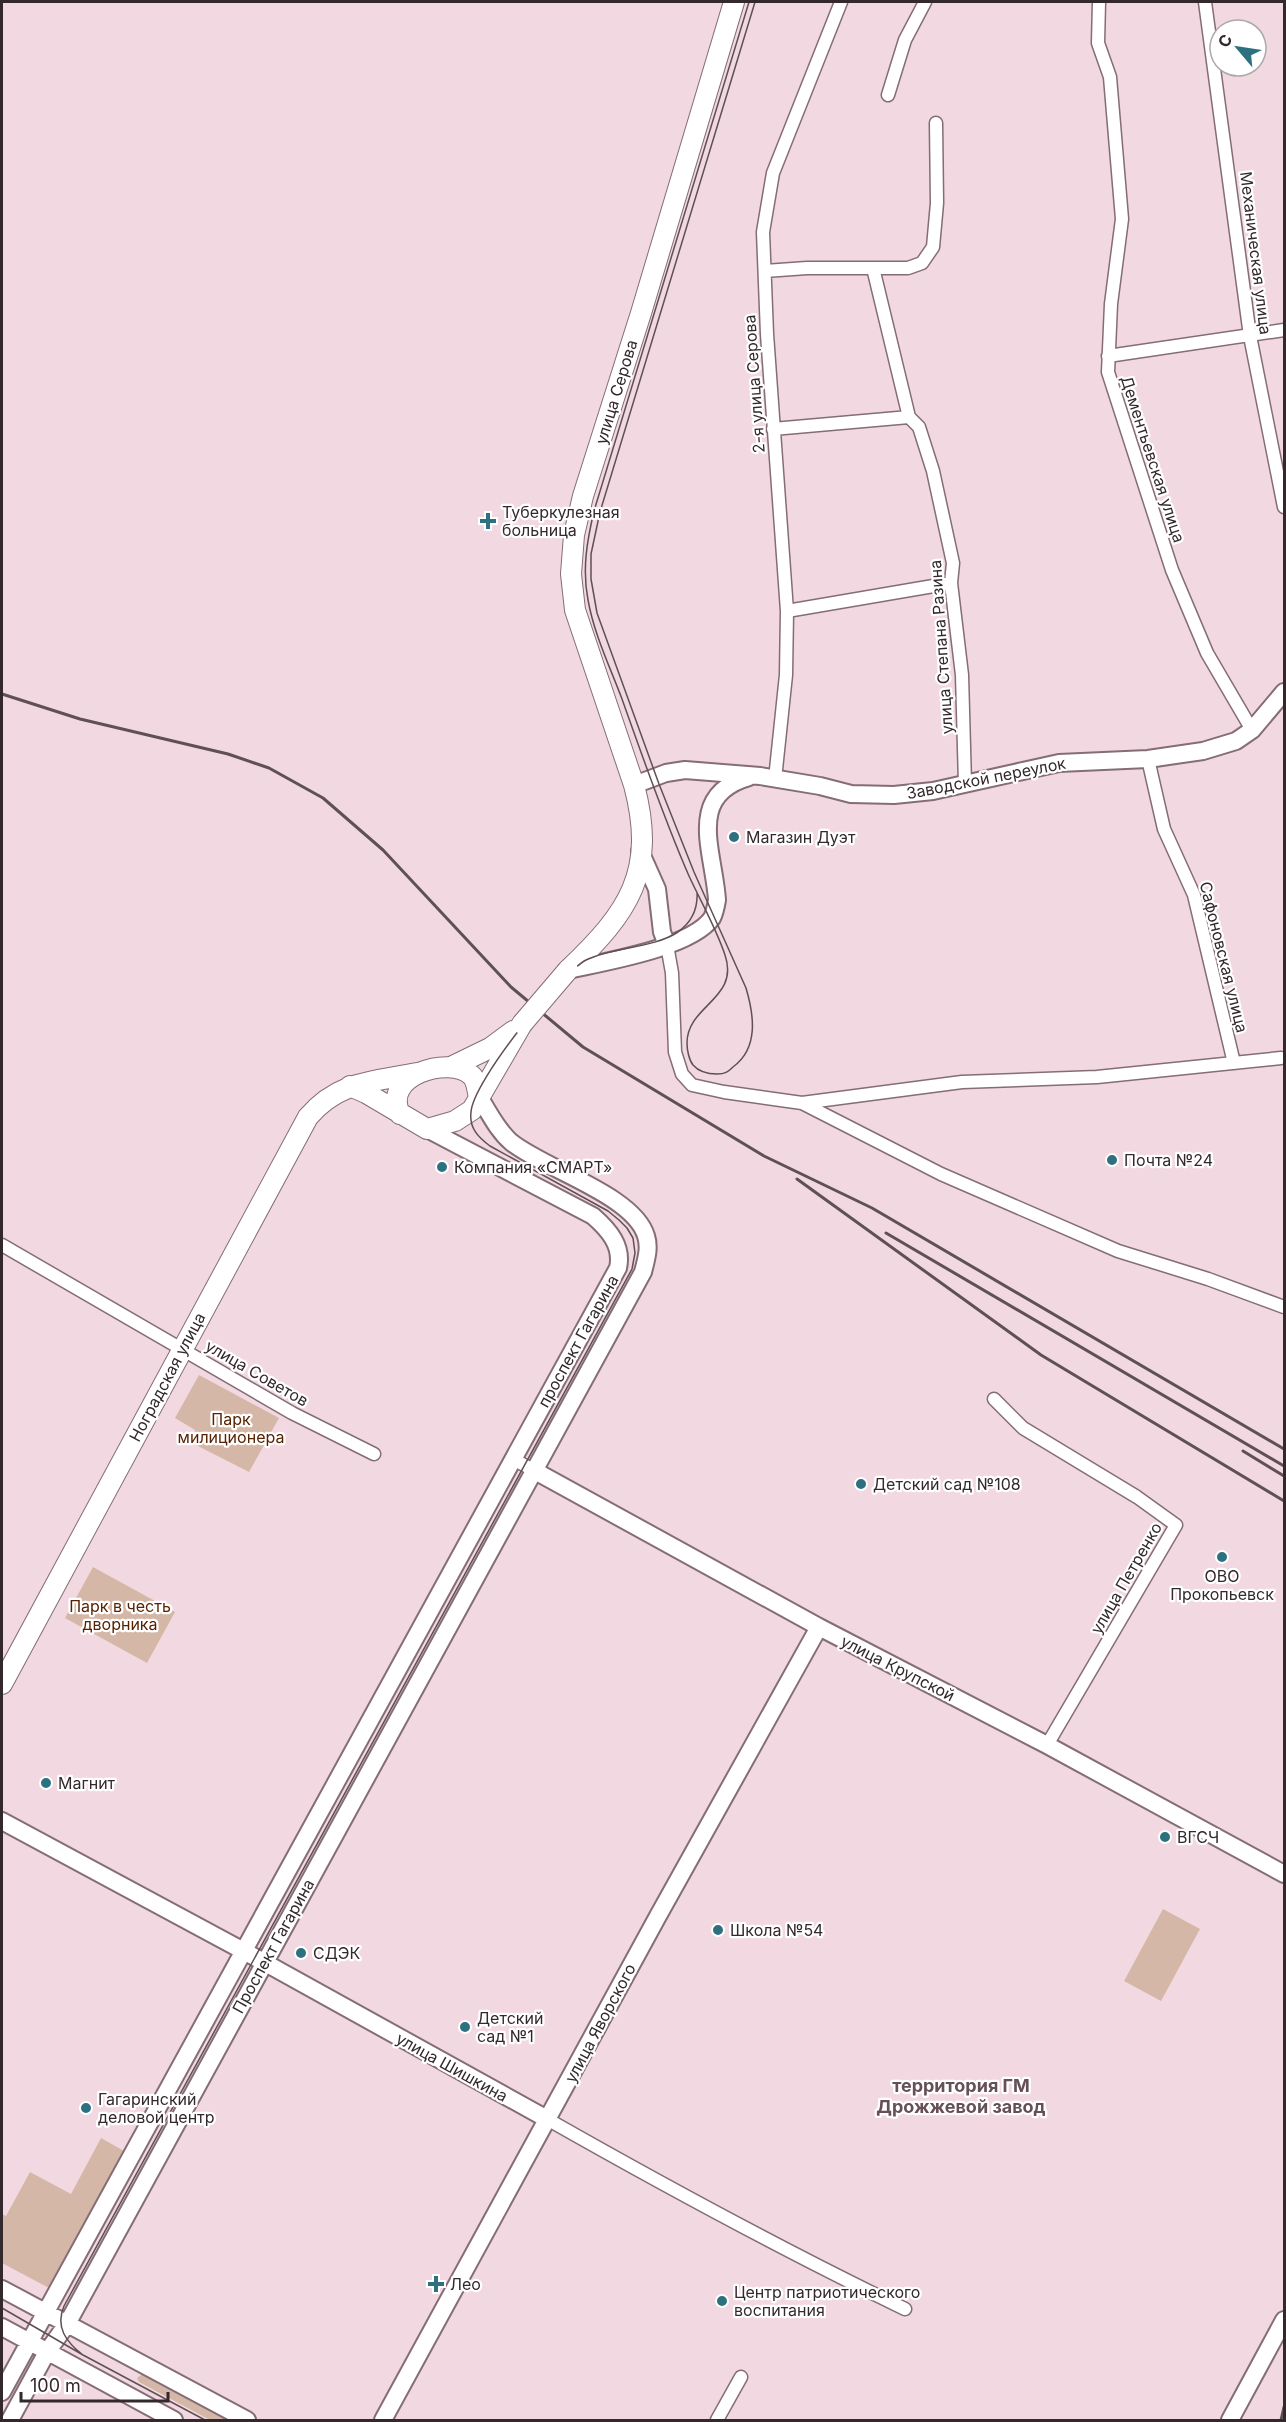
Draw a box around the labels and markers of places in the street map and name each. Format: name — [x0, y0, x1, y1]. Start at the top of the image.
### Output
place label: Туберкулезная больница — [502, 502, 620, 540]
marker: Туберкулезная больница — [479, 512, 497, 530]
place label: Магазин Дуэт — [746, 827, 856, 847]
marker: Магазин Дуэт — [727, 830, 741, 844]
place label: Почта №24 — [1124, 1150, 1213, 1170]
marker: Почта №24 — [1105, 1153, 1119, 1167]
place label: Компания «СМАРТ» — [454, 1157, 612, 1177]
marker: Компания «СМАРТ» — [435, 1160, 449, 1174]
place label: Детский сад №108 — [873, 1474, 1021, 1494]
marker: Детский сад №108 — [854, 1477, 868, 1491]
marker: ОВО Прокопьевск — [1215, 1550, 1229, 1564]
place label: ОВО Прокопьевск — [1170, 1566, 1274, 1604]
place label: Магнит — [58, 1773, 116, 1793]
marker: Магнит — [39, 1776, 53, 1790]
place label: ВГСЧ — [1177, 1827, 1219, 1847]
marker: ВГСЧ — [1158, 1830, 1172, 1844]
place label: Школа №54 — [730, 1920, 823, 1940]
marker: Школа №54 — [711, 1923, 725, 1937]
place label: СДЭК — [313, 1943, 360, 1963]
marker: СДЭК — [294, 1946, 308, 1960]
place label: Детский сад №1 — [477, 2008, 543, 2046]
marker: Детский сад №1 — [458, 2020, 472, 2034]
place label: Гагаринский деловой центр — [98, 2089, 215, 2127]
marker: Гагаринский деловой центр — [79, 2101, 93, 2115]
place label: Лео — [450, 2274, 481, 2294]
marker: Лео — [427, 2275, 445, 2293]
place label: Центр патриотического воспитания — [734, 2282, 920, 2320]
marker: Центр патриотического воспитания — [715, 2294, 729, 2308]

